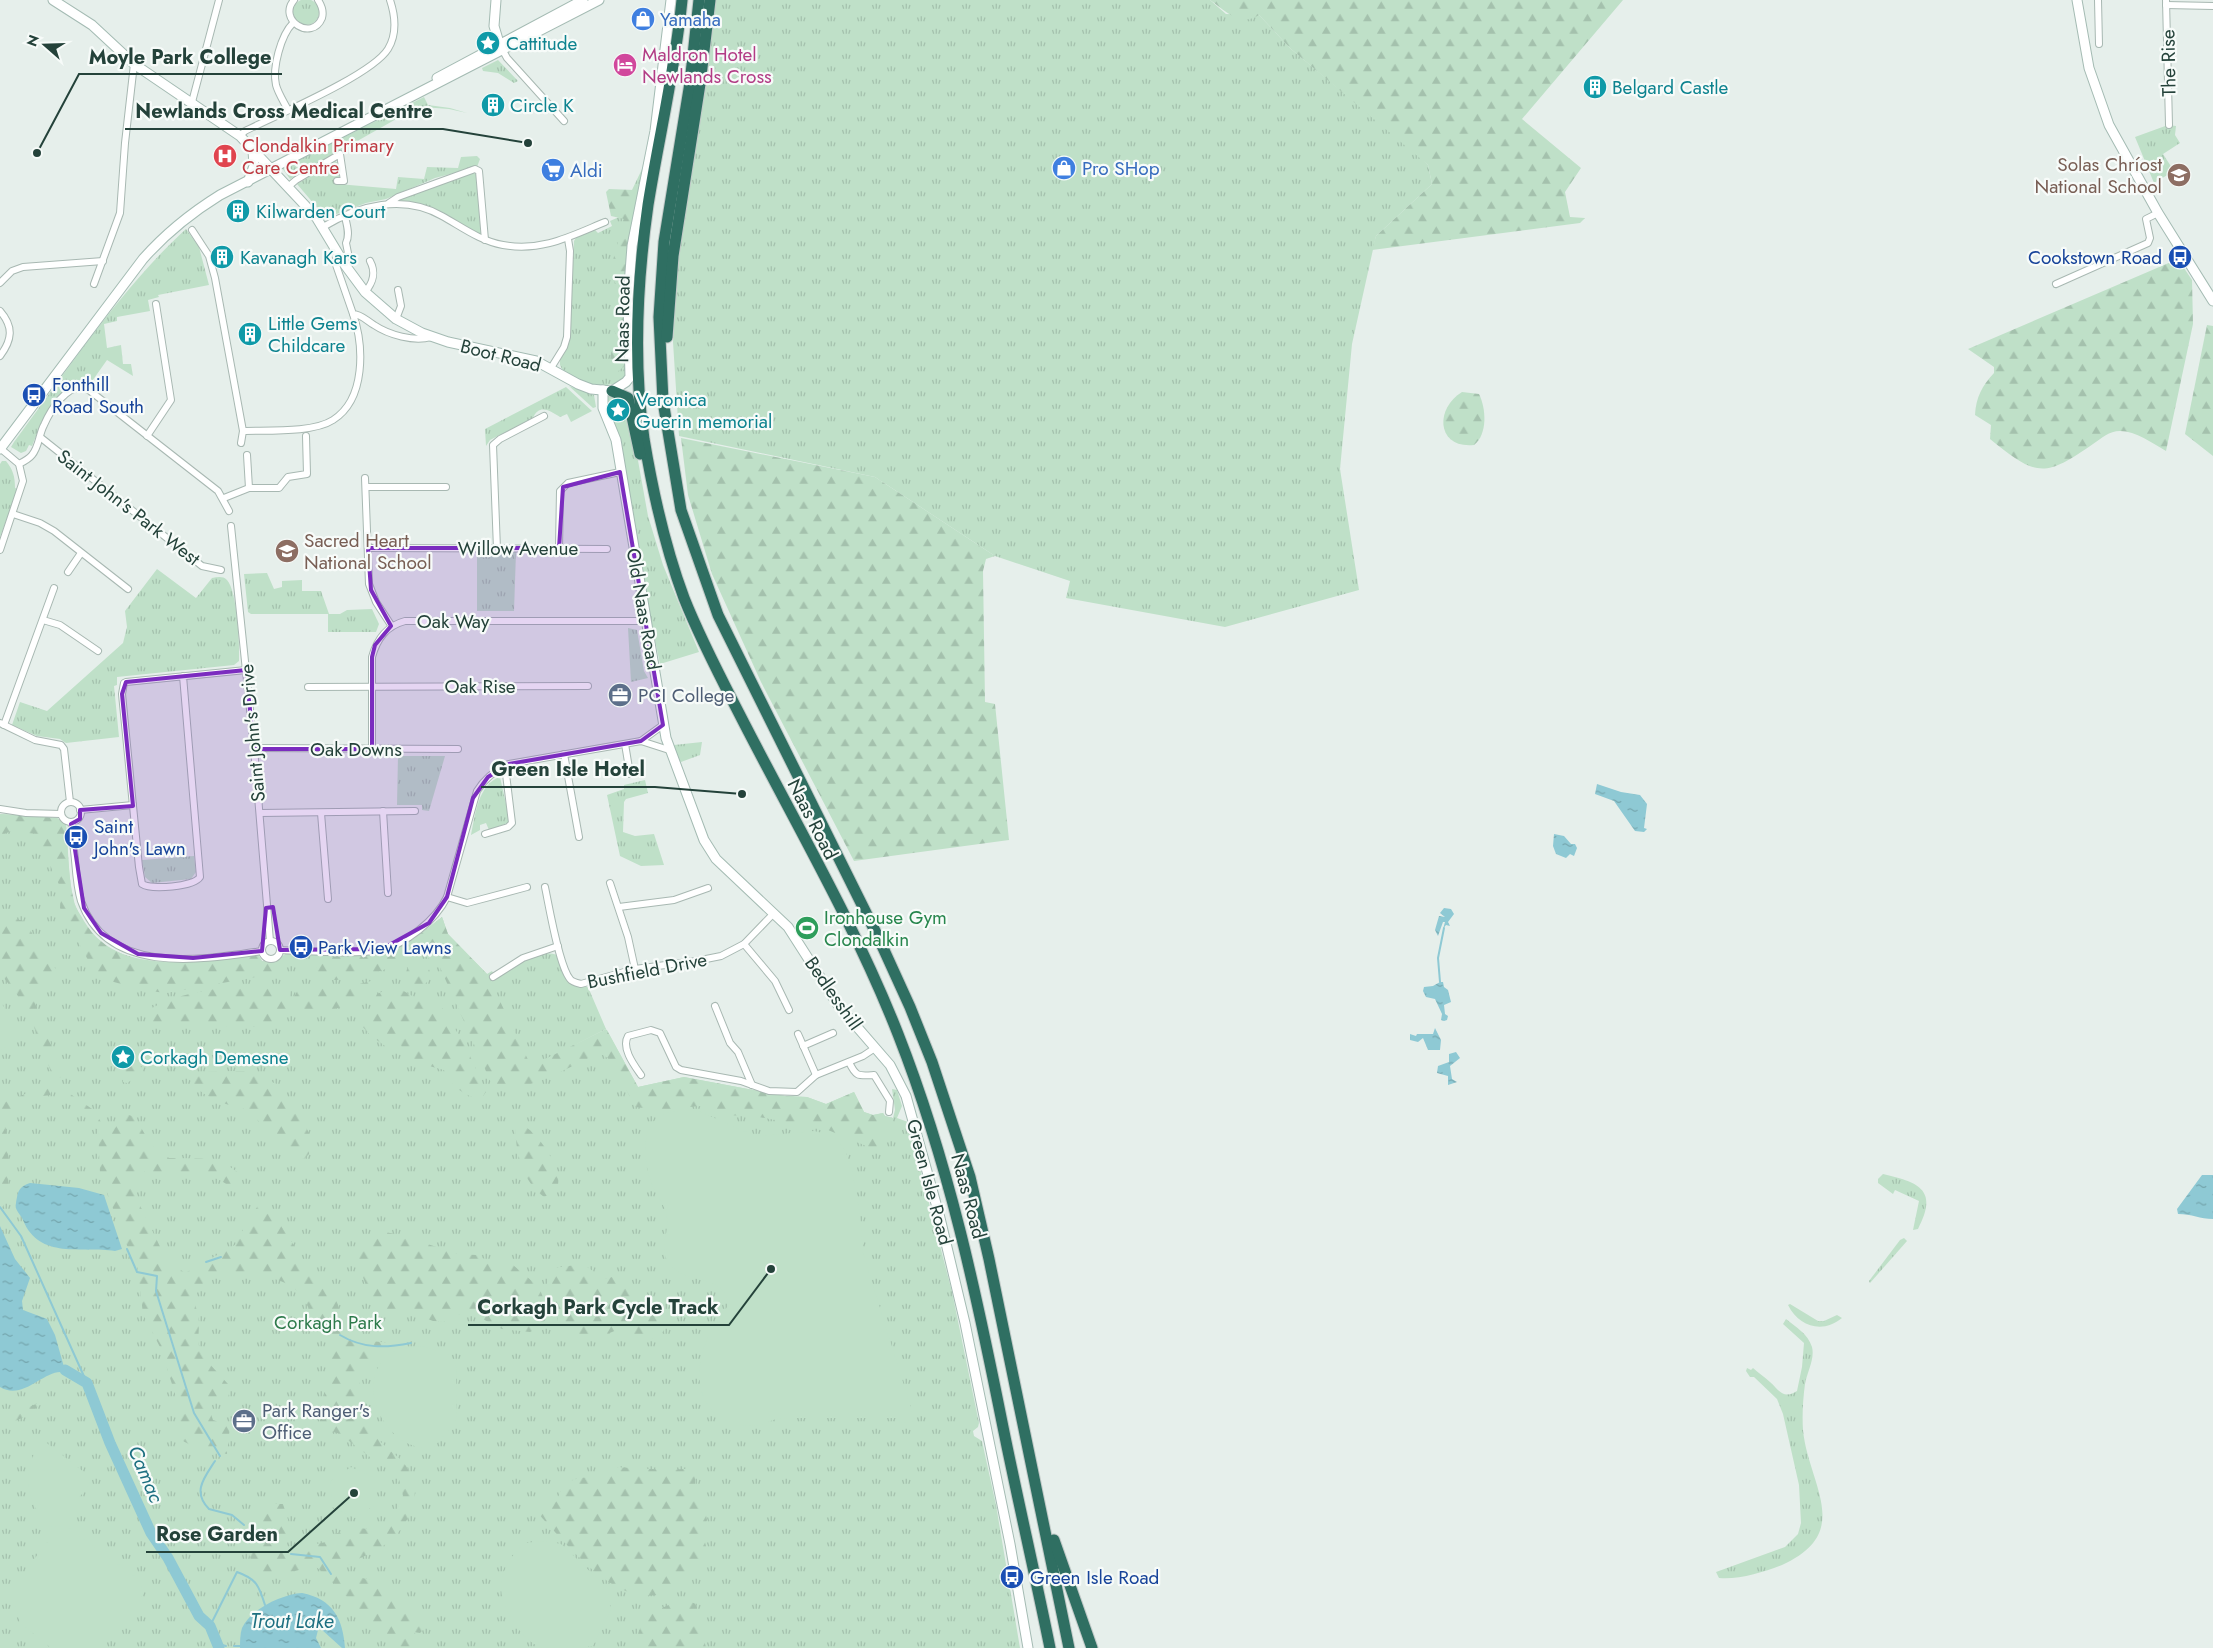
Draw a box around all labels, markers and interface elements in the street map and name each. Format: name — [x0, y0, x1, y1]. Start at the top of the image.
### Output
shop icon: Yamaha — [630, 6, 656, 32]
place label: Yamaha — [660, 6, 721, 33]
north arrow — [20, 20, 70, 70]
street label: The Rise — [2154, 29, 2183, 97]
place icon: Cattitude — [475, 30, 501, 56]
place label: Cattitude — [506, 30, 578, 57]
text: N — [21, 32, 44, 49]
callout: Moyle Park College — [79, 39, 282, 74]
place label: Maldron Hotel Newlands Cross — [642, 41, 772, 90]
text: Moyle Park College — [89, 43, 271, 72]
hotel icon: Maldron Hotel Newlands Cross — [612, 52, 638, 78]
building icon: Belgard Castle — [1582, 74, 1608, 100]
place label: Belgard Castle — [1612, 74, 1729, 101]
building icon: Circle K — [480, 92, 506, 118]
place label: Circle K — [510, 92, 574, 119]
callout: Newlands Cross Medical Centre — [125, 94, 443, 129]
text: Newlands Cross Medical Centre — [135, 97, 433, 126]
place label: Clondalkin Primary Care Centre — [242, 132, 395, 181]
hospital icon: Clondalkin Primary Care Centre — [212, 143, 238, 169]
place label: Solas Chríost National School — [2034, 151, 2162, 200]
shop icon: Pro SHop — [1051, 155, 1077, 181]
place label: Pro SHop — [1082, 155, 1160, 182]
supermarket icon: Aldi — [540, 157, 566, 183]
place label: Aldi — [570, 157, 603, 184]
school or university icon: Solas Chríost National School — [2166, 162, 2192, 188]
building icon: Kilwarden Court — [225, 198, 251, 224]
place label: Kilwarden Court — [256, 198, 386, 225]
building icon: Kavanagh Kars — [209, 244, 235, 270]
place label: Kavanagh Kars — [240, 244, 357, 271]
place label: Cookstown Road — [2028, 244, 2162, 271]
bus stop icon: Cookstown Road — [2167, 244, 2193, 270]
street label: Naas Road — [608, 275, 637, 363]
place label: Little Gems Childcare — [268, 310, 358, 359]
building icon: Little Gems Childcare — [237, 321, 263, 347]
street label: Boot Road — [458, 332, 544, 379]
place label: Fonthill Road South — [52, 371, 144, 420]
bus stop icon: Fonthill Road South — [21, 382, 47, 408]
place label: Veronica Guerin memorial — [636, 386, 772, 435]
place icon: Veronica Guerin memorial — [605, 397, 631, 423]
street label: Saint John's Park West — [52, 443, 206, 572]
place label: Sacred Heart National School — [304, 527, 432, 576]
street label: Willow Avenue — [458, 535, 578, 562]
school or university icon: Sacred Heart National School — [274, 538, 300, 564]
street label: Old Naas Road — [620, 546, 668, 672]
street label: Oak Way — [417, 608, 490, 635]
street label: Saint John's Drive — [233, 663, 272, 803]
street label: Oak Rise — [444, 673, 516, 700]
office icon: PCI College — [607, 682, 633, 708]
place label: PCI College — [638, 682, 735, 709]
street label: Oak Downs — [310, 736, 402, 763]
callout: Green Isle Hotel — [481, 752, 655, 787]
text: Green Isle Hotel — [491, 755, 645, 784]
street label: Naas Road — [781, 774, 844, 864]
place label: Saint John's Lawn — [91, 813, 186, 862]
bus stop icon: Saint John's Lawn — [63, 824, 89, 850]
place label: Ironhouse Gym Clondalkin — [824, 904, 947, 953]
sports icon: Ironhouse Gym Clondalkin — [794, 915, 820, 941]
bus stop icon: Park View Lawns — [288, 934, 314, 960]
place label: Park View Lawns — [318, 934, 452, 961]
street label: Bushfield Drive — [585, 946, 710, 995]
street label: Bedlesshill — [798, 951, 869, 1036]
place icon: Corkagh Demesne — [110, 1044, 136, 1070]
place label: Corkagh Demesne — [140, 1044, 289, 1071]
street label: Green Isle Road — [900, 1116, 959, 1248]
street label: Naas Road — [944, 1150, 993, 1242]
callout: Corkagh Park Cycle Track — [468, 1290, 729, 1325]
text: Corkagh Park Cycle Track — [477, 1293, 719, 1322]
park label: Corkagh Park — [274, 1309, 383, 1336]
place label: Park Ranger's Office — [262, 1397, 370, 1446]
office icon: Park Ranger's Office — [231, 1408, 257, 1434]
water label: Camac — [121, 1441, 171, 1508]
callout: Rose Garden — [146, 1517, 288, 1552]
text: Rose Garden — [156, 1520, 278, 1549]
bus stop icon: Green Isle Road — [999, 1564, 1025, 1590]
place label: Green Isle Road — [1030, 1564, 1159, 1591]
water label: Trout Lake — [250, 1607, 334, 1636]

